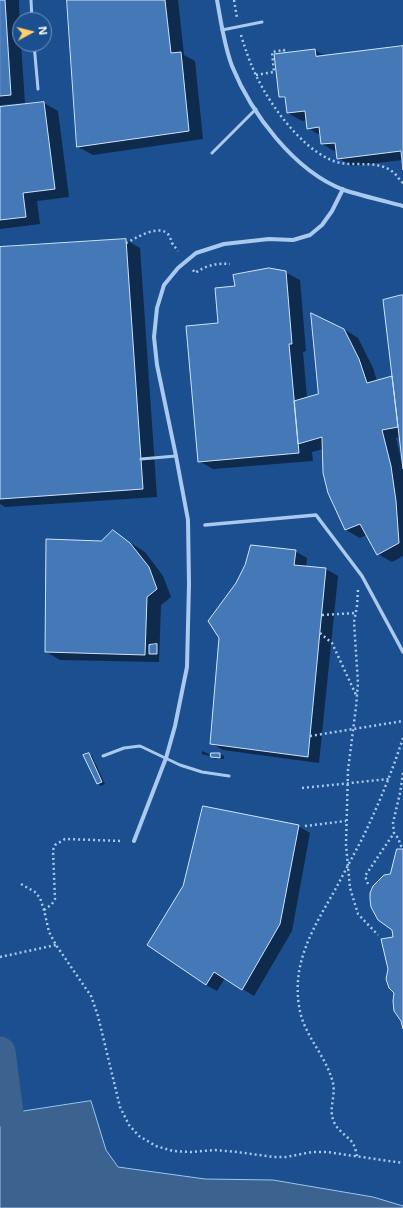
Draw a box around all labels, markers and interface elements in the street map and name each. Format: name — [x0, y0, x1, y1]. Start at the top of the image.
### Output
north arrow — [12, 12, 52, 52]
text: N — [35, 25, 51, 36]

